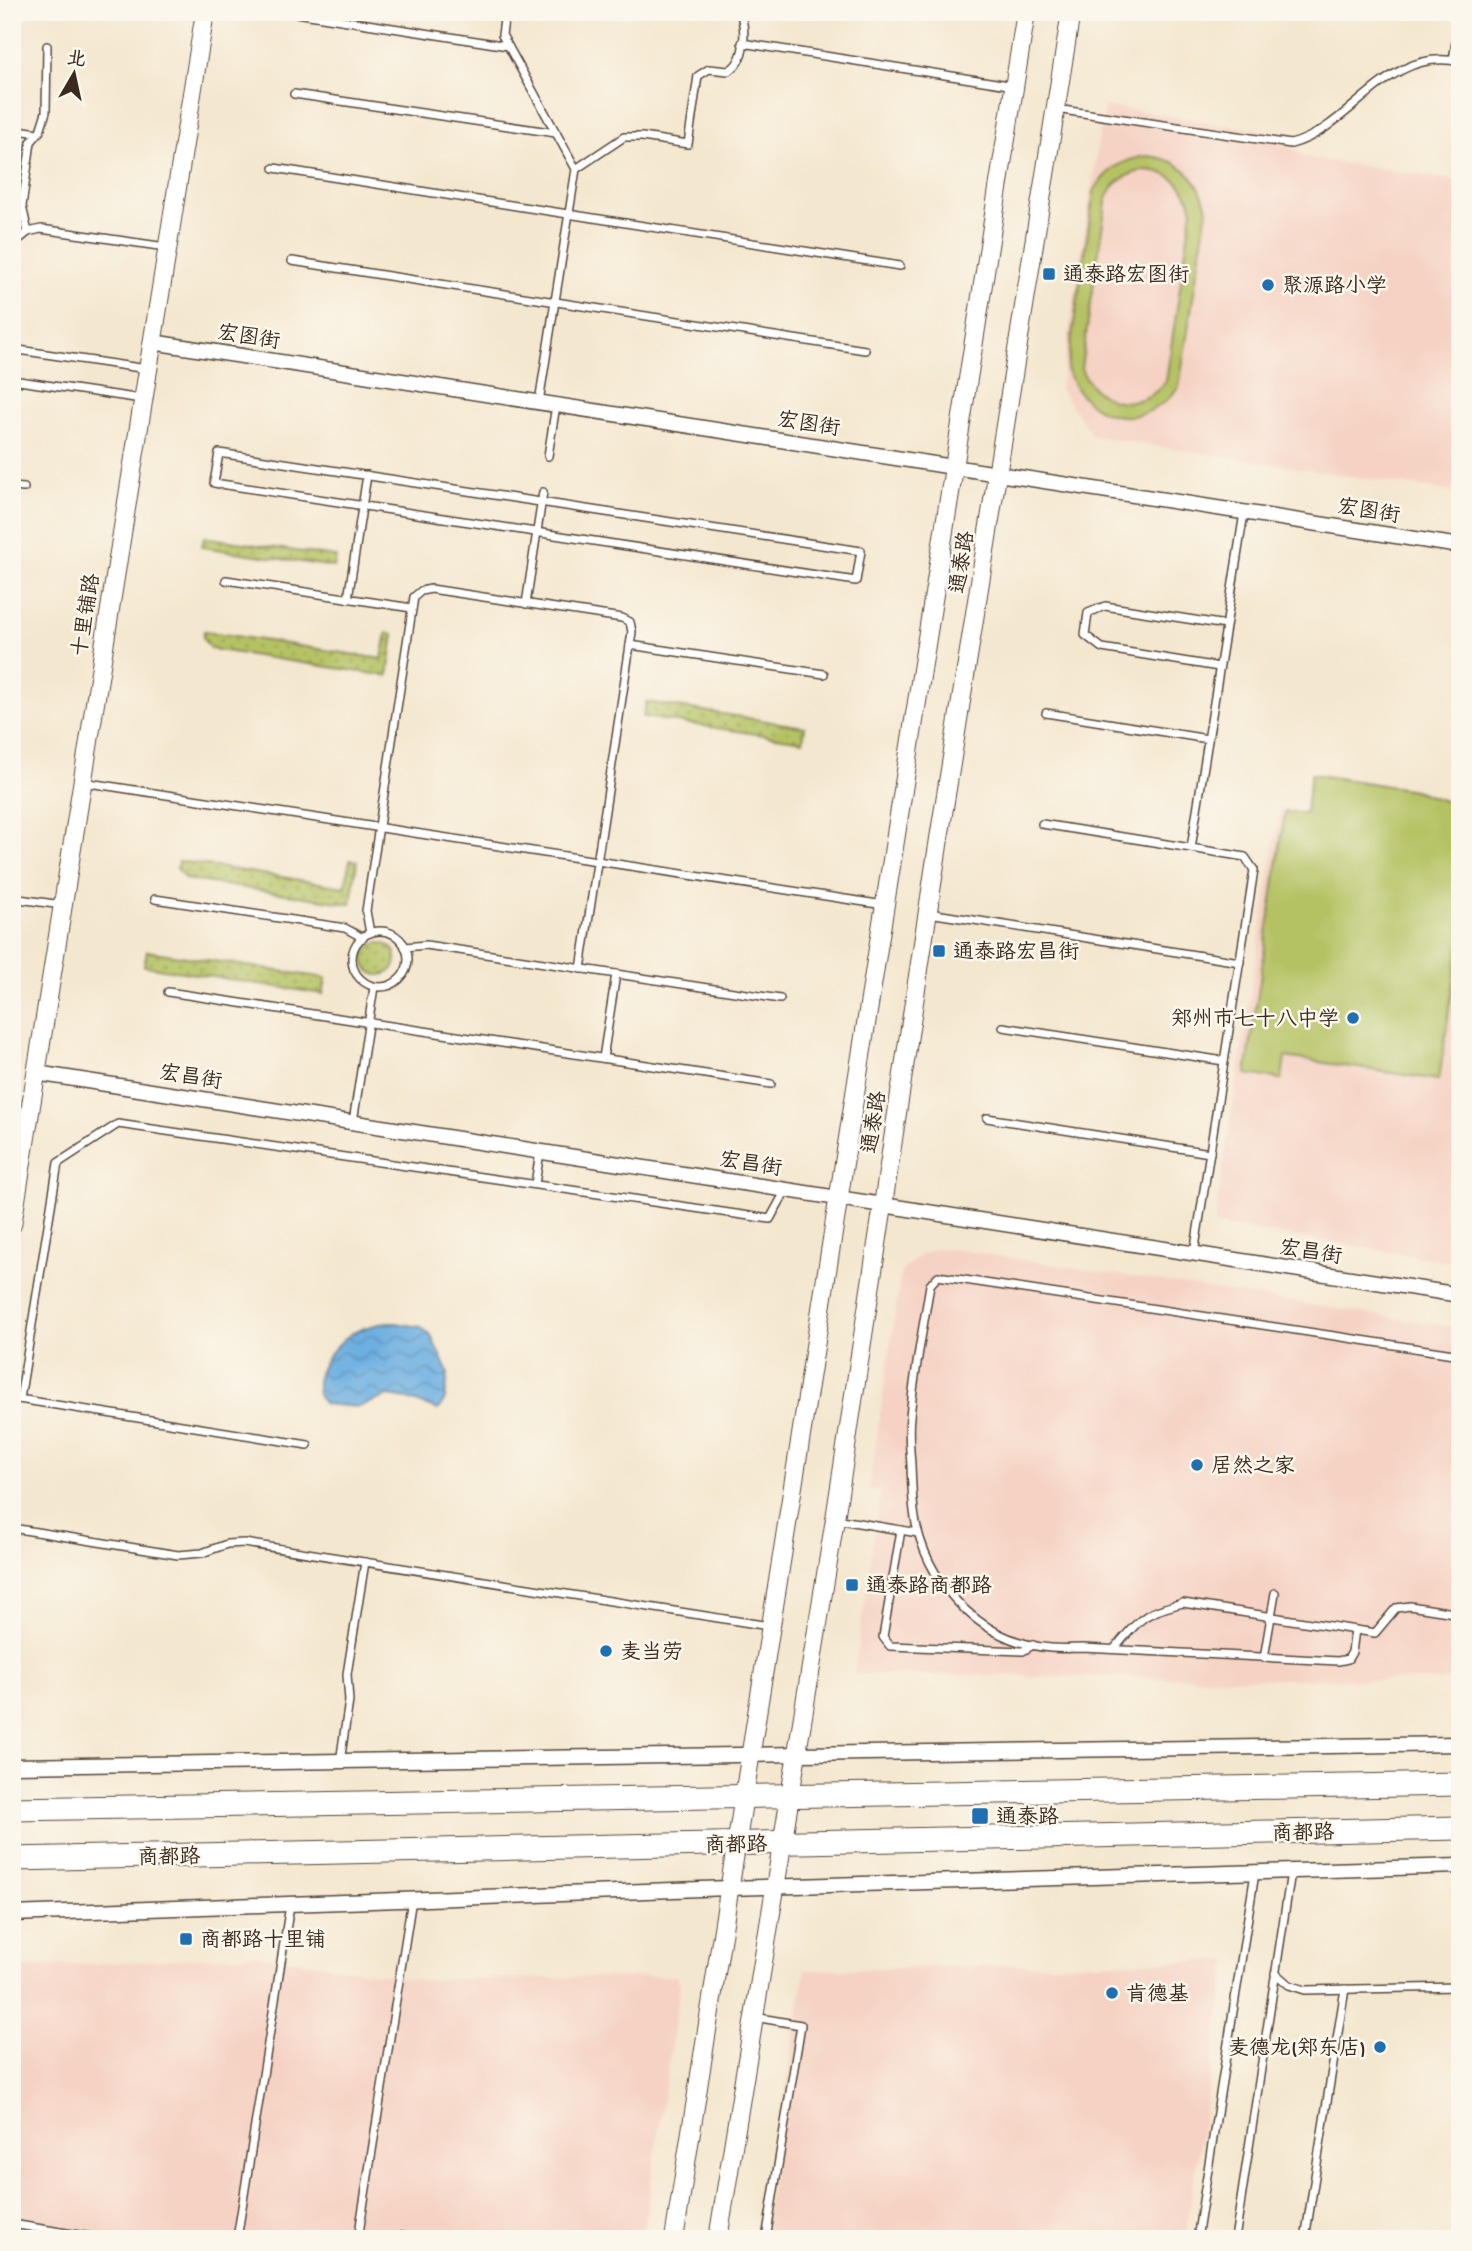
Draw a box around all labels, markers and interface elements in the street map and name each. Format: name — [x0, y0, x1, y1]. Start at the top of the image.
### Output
north arrow — [38, 38, 108, 108]
text: 北 — [65, 48, 87, 74]
place label: 通泰路宏图街 — [1063, 263, 1189, 290]
marker: 通泰路宏图街 — [1041, 266, 1057, 282]
place label: 聚源路小学 — [1282, 274, 1387, 301]
marker: 聚源路小学 — [1260, 277, 1276, 293]
street label: 宏图街 — [215, 320, 282, 357]
street label: 宏图街 — [775, 407, 842, 444]
street label: 宏图街 — [1335, 494, 1402, 531]
street label: 通泰路 — [945, 529, 982, 596]
street label: 十里铺路 — [68, 572, 107, 659]
place label: 通泰路宏昌街 — [953, 940, 1079, 967]
marker: 通泰路宏昌街 — [931, 943, 947, 959]
place label: 郑州市七十八中学 — [1171, 1007, 1339, 1034]
marker: 郑州市七十八中学 — [1345, 1010, 1361, 1026]
street label: 宏昌街 — [157, 1060, 224, 1097]
street label: 通泰路 — [857, 1089, 894, 1156]
street label: 宏昌街 — [717, 1147, 784, 1184]
street label: 宏昌街 — [1277, 1235, 1344, 1272]
place label: 居然之家 — [1211, 1455, 1295, 1481]
marker: 居然之家 — [1189, 1457, 1205, 1473]
place label: 通泰路商都路 — [866, 1574, 992, 1601]
marker: 通泰路商都路 — [844, 1577, 860, 1593]
place label: 麦当劳 — [620, 1640, 683, 1667]
marker: 麦当劳 — [598, 1643, 614, 1659]
place label: 通泰路 — [996, 1805, 1059, 1832]
marker: 通泰路 — [970, 1806, 990, 1826]
street label: 商都路 — [1271, 1820, 1335, 1849]
street label: 商都路 — [704, 1832, 768, 1861]
street label: 商都路 — [137, 1844, 201, 1873]
place label: 商都路十里铺 — [200, 1928, 326, 1955]
marker: 商都路十里铺 — [178, 1931, 194, 1947]
place label: 肯德基 — [1126, 1982, 1189, 2009]
marker: 肯德基 — [1104, 1985, 1120, 2001]
place label: 麦德龙(郑东店) — [1228, 2036, 1366, 2063]
marker: 麦德龙(郑东店) — [1372, 2039, 1388, 2055]

